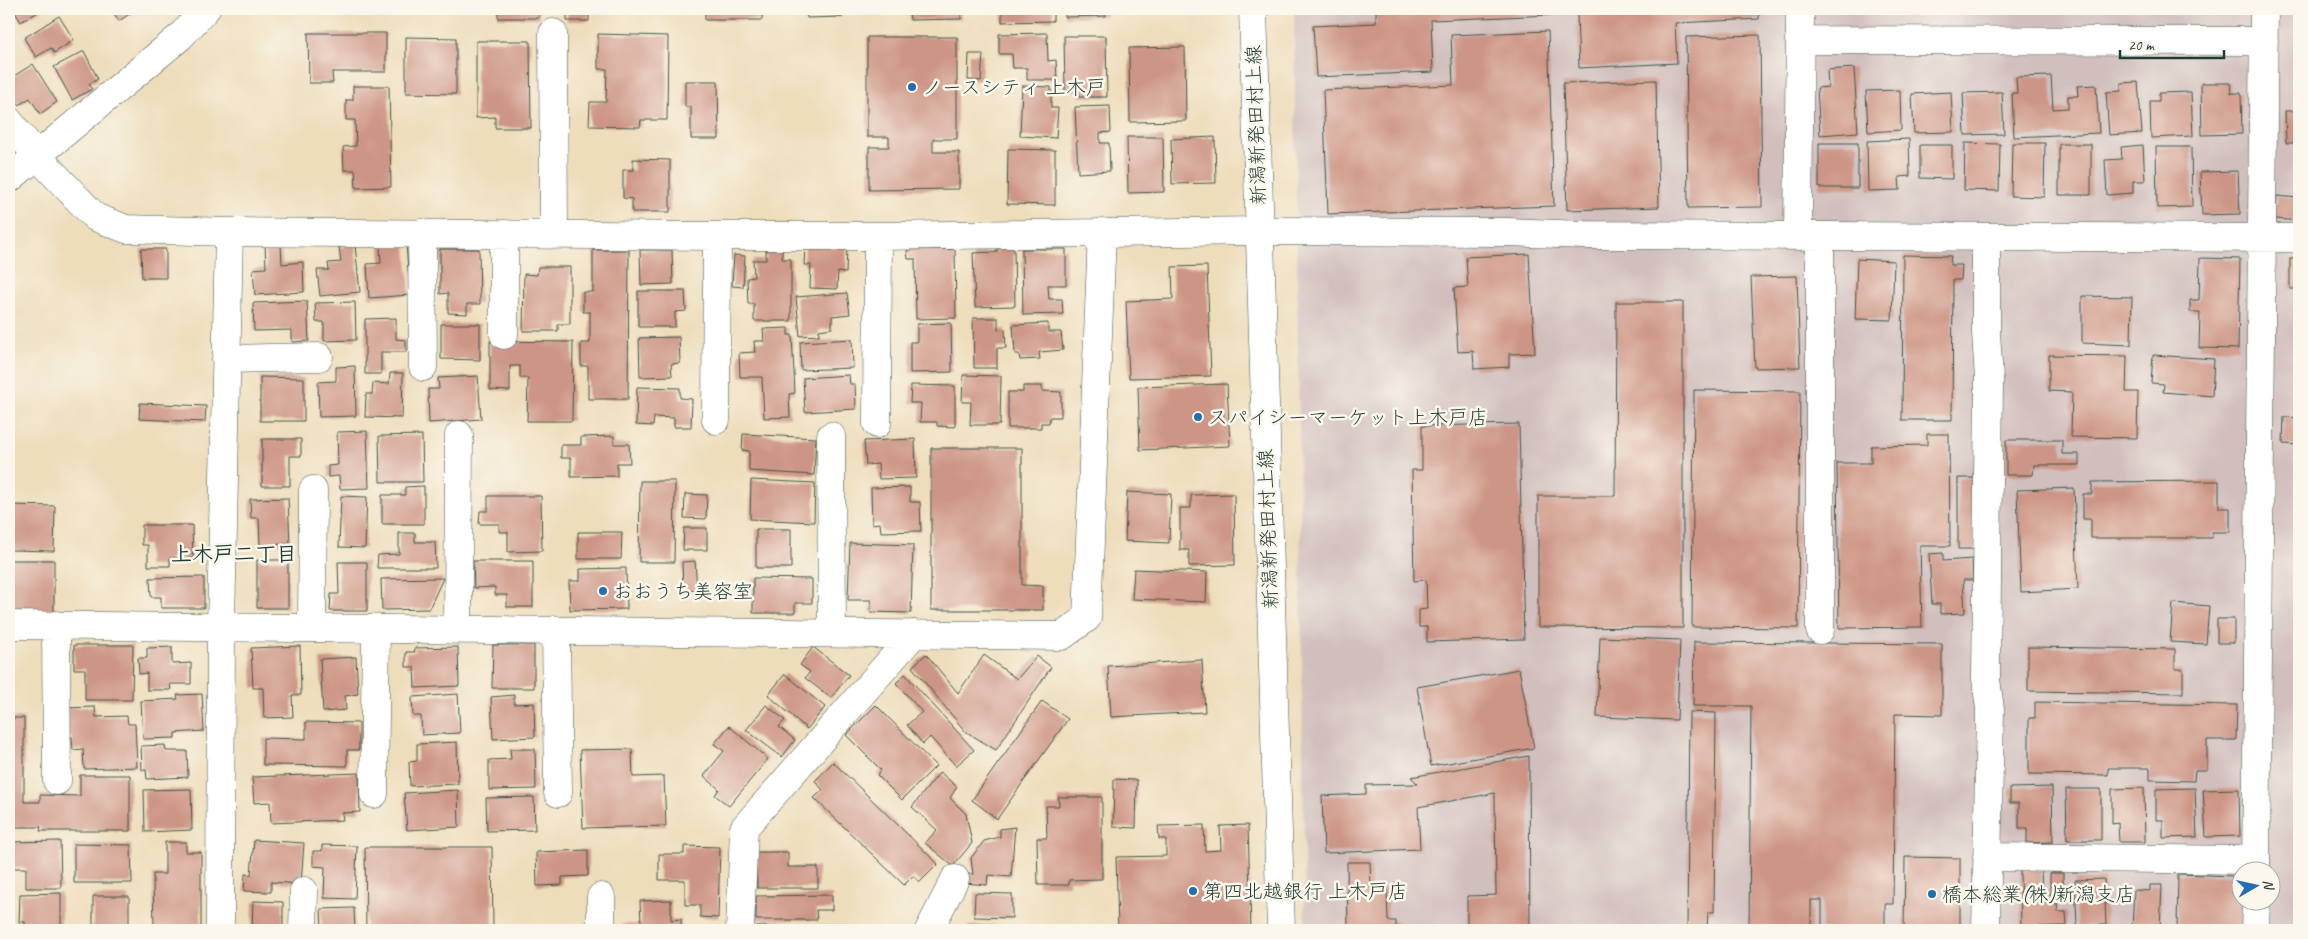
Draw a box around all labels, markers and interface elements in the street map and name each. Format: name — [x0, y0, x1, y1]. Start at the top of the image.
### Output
scale bar — [2120, 28, 2224, 60]
text: 20 m — [2128, 36, 2155, 55]
street label: 新潟新発田村上線 — [1241, 45, 1271, 205]
place label: ノースシティ 上木戸 — [922, 75, 1106, 100]
marker: ノースシティ 上木戸 — [906, 81, 918, 93]
place label: スパイシーマーケット上木戸店 — [1208, 405, 1488, 430]
marker: スパイシーマーケット上木戸店 — [1192, 411, 1204, 423]
street label: 新潟新発田村上線 — [1253, 449, 1283, 609]
district label: 上木戸二丁目 — [171, 541, 297, 567]
place label: おおうち美容室 — [613, 579, 753, 604]
marker: おおうち美容室 — [597, 585, 609, 597]
north arrow — [2230, 862, 2280, 912]
text: N — [2259, 878, 2278, 892]
place label: 第四北越銀行 上木戸店 — [1203, 879, 1408, 904]
place label: 橋本総業(株)新潟支店 — [1942, 882, 2135, 907]
marker: 第四北越銀行 上木戸店 — [1187, 885, 1199, 897]
marker: 橋本総業(株)新潟支店 — [1926, 888, 1938, 900]

